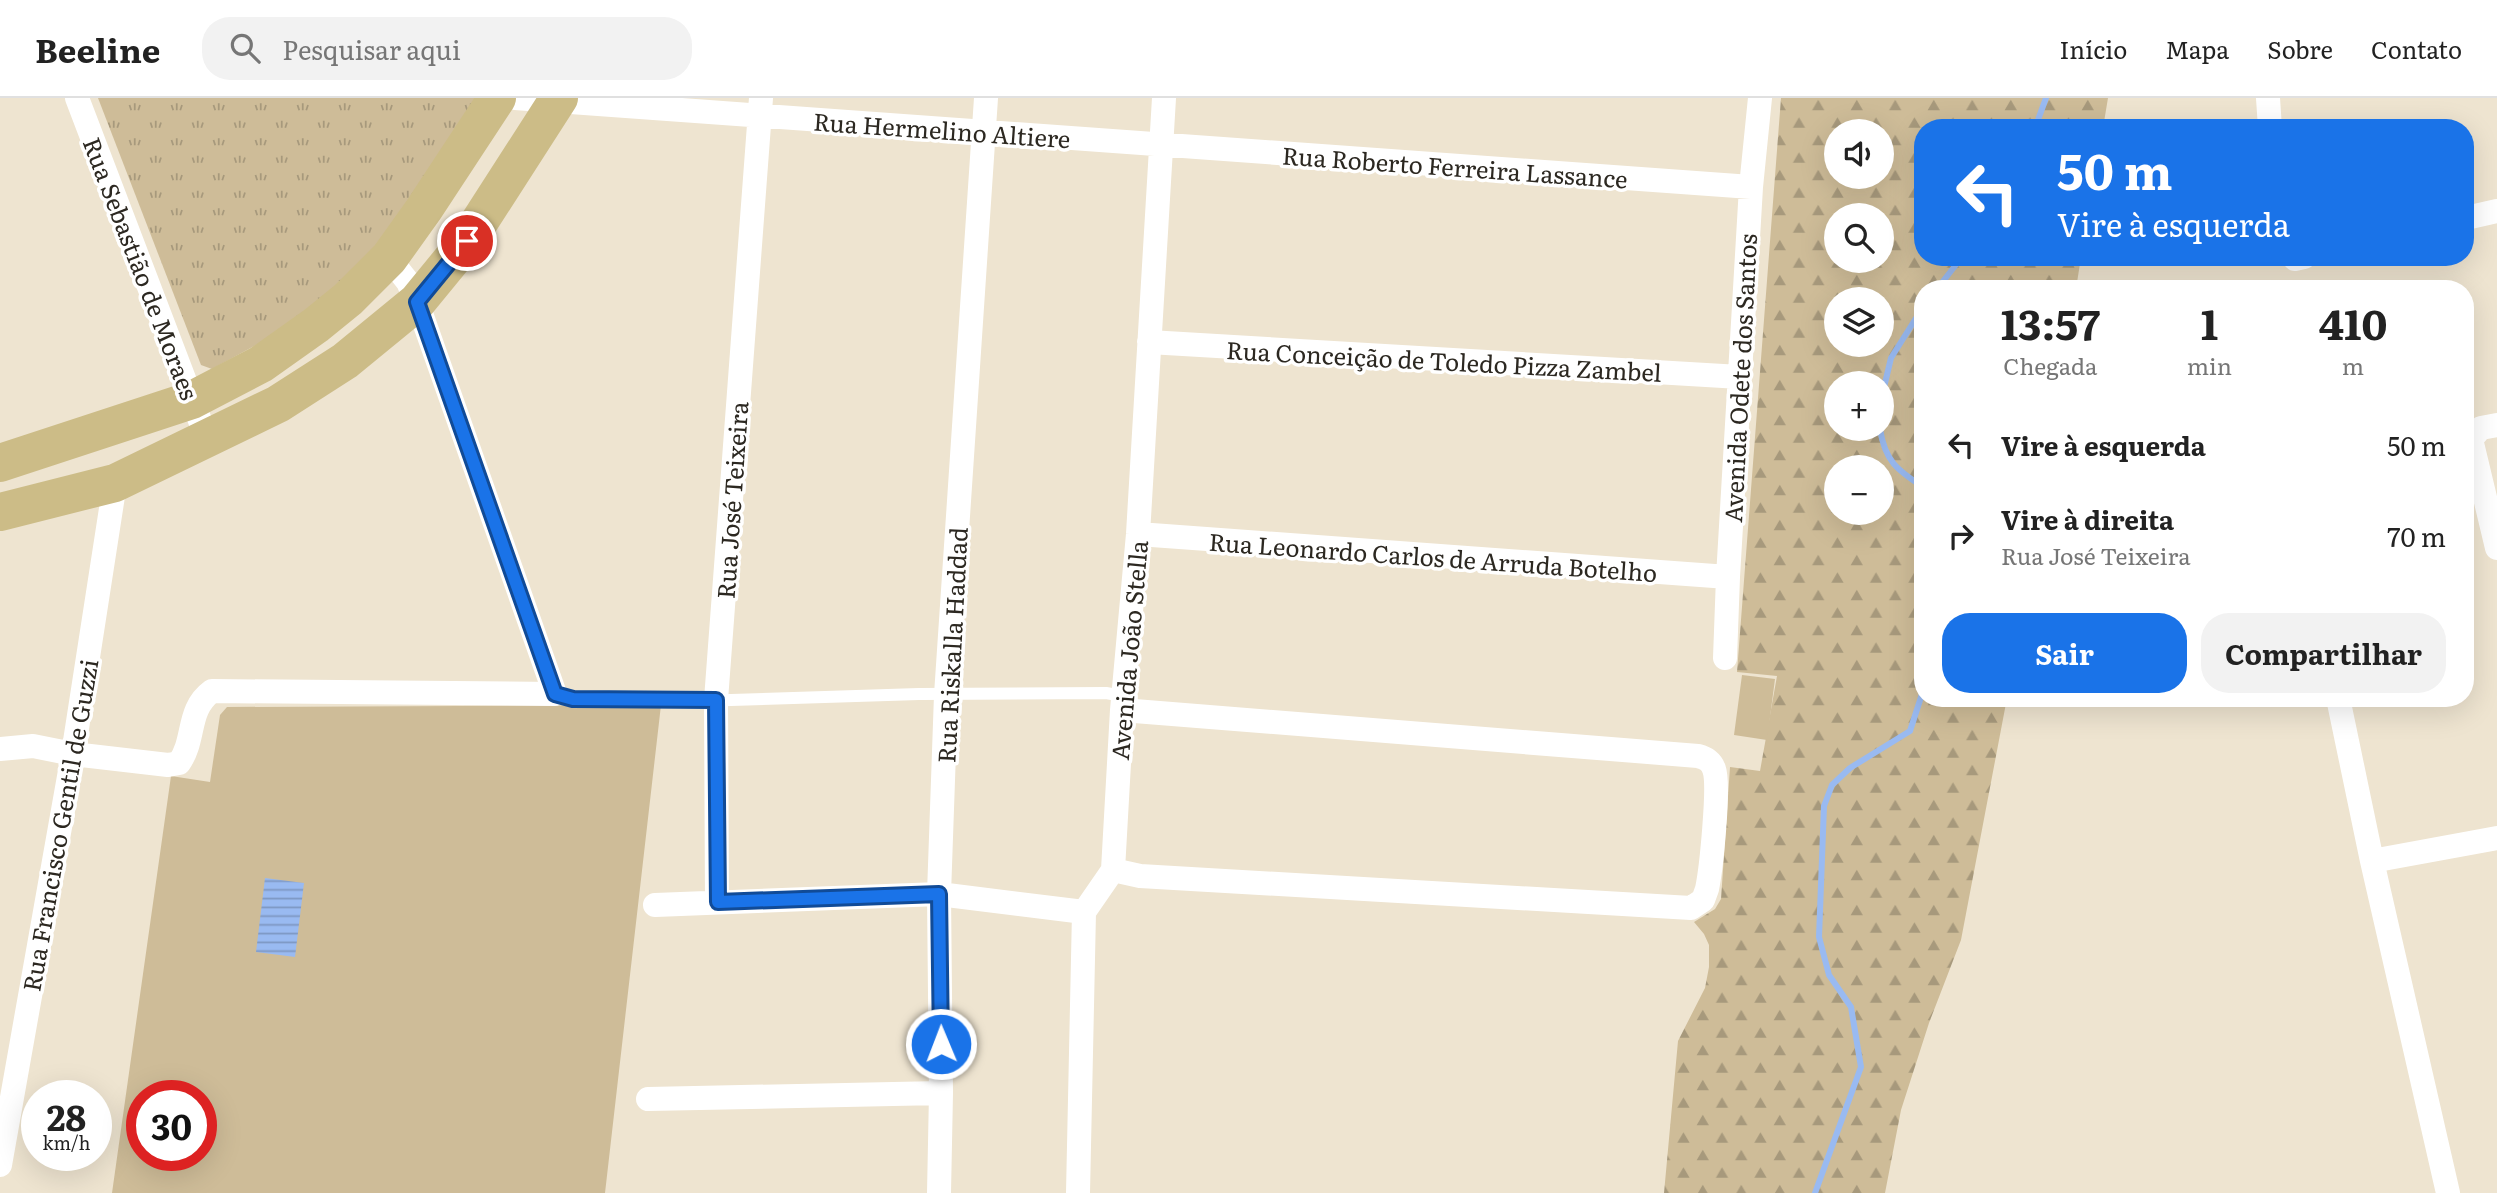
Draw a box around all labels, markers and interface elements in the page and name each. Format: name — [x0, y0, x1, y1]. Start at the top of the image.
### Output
search box — [202, 17, 692, 80]
text: Beeline — [35, 24, 160, 73]
icon: search — [226, 29, 264, 67]
text: Pesquisar aqui — [282, 29, 461, 68]
text: Início — [2060, 31, 2127, 66]
text: Mapa — [2165, 31, 2229, 66]
text: Sobre — [2267, 31, 2333, 66]
text: Contato — [2371, 31, 2462, 66]
street label: Rua Hermelino Altiere — [812, 103, 1072, 155]
map controls — [1824, 119, 1894, 525]
button: sound — [1824, 119, 1894, 189]
street label: Rua Sebastião de Moraes — [76, 132, 208, 405]
text: 50 m — [2057, 132, 2173, 205]
street label: Rua Roberto Ferreira Lassance — [1281, 136, 1629, 196]
icon: left — [1942, 147, 2033, 238]
text: Vire à esquerda — [2057, 199, 2290, 247]
button: search — [1824, 203, 1894, 273]
pin — [437, 211, 497, 271]
icon: arrive — [448, 222, 486, 260]
street label: Avenida Odete dos Santos — [1714, 233, 1764, 523]
button: layers — [1824, 287, 1894, 357]
text: 13:57 — [2001, 291, 2100, 353]
text: 1 — [2201, 291, 2218, 353]
text: 410 — [2319, 291, 2387, 353]
street label: Rua Conceição de Toledo Pizza Zambel — [1225, 331, 1663, 389]
text: Chegada — [2003, 348, 2098, 382]
text: min — [2187, 348, 2232, 382]
text: m — [2342, 348, 2364, 382]
button: + — [1824, 371, 1894, 441]
street label: Rua José Teixeira — [707, 400, 755, 600]
text: Vire à esquerda — [2001, 425, 2206, 464]
text: 50 m — [2387, 425, 2446, 464]
icon: left — [1942, 426, 1980, 464]
button: − — [1824, 455, 1894, 525]
text: Vire à direita — [2001, 499, 2174, 538]
text: 70 m — [2387, 516, 2446, 555]
icon: right — [1942, 517, 1980, 555]
street label: Rua Leonardo Carlos de Arruda Botelho — [1208, 523, 1658, 589]
street label: Rua Riskalla Haddad — [927, 526, 975, 764]
text: Rua José Teixeira — [2001, 538, 2191, 572]
street label: Avenida João Stella — [1101, 539, 1155, 761]
button: Sair — [1942, 613, 2187, 693]
button: Compartilhar — [2201, 613, 2446, 693]
street label: Rua Francisco Gentil de Guzzi — [12, 656, 106, 994]
position arrow — [904, 1007, 978, 1081]
speed limit sign: 30 — [126, 1080, 217, 1171]
text: 28 — [47, 1090, 86, 1142]
text: km/h — [43, 1129, 90, 1156]

